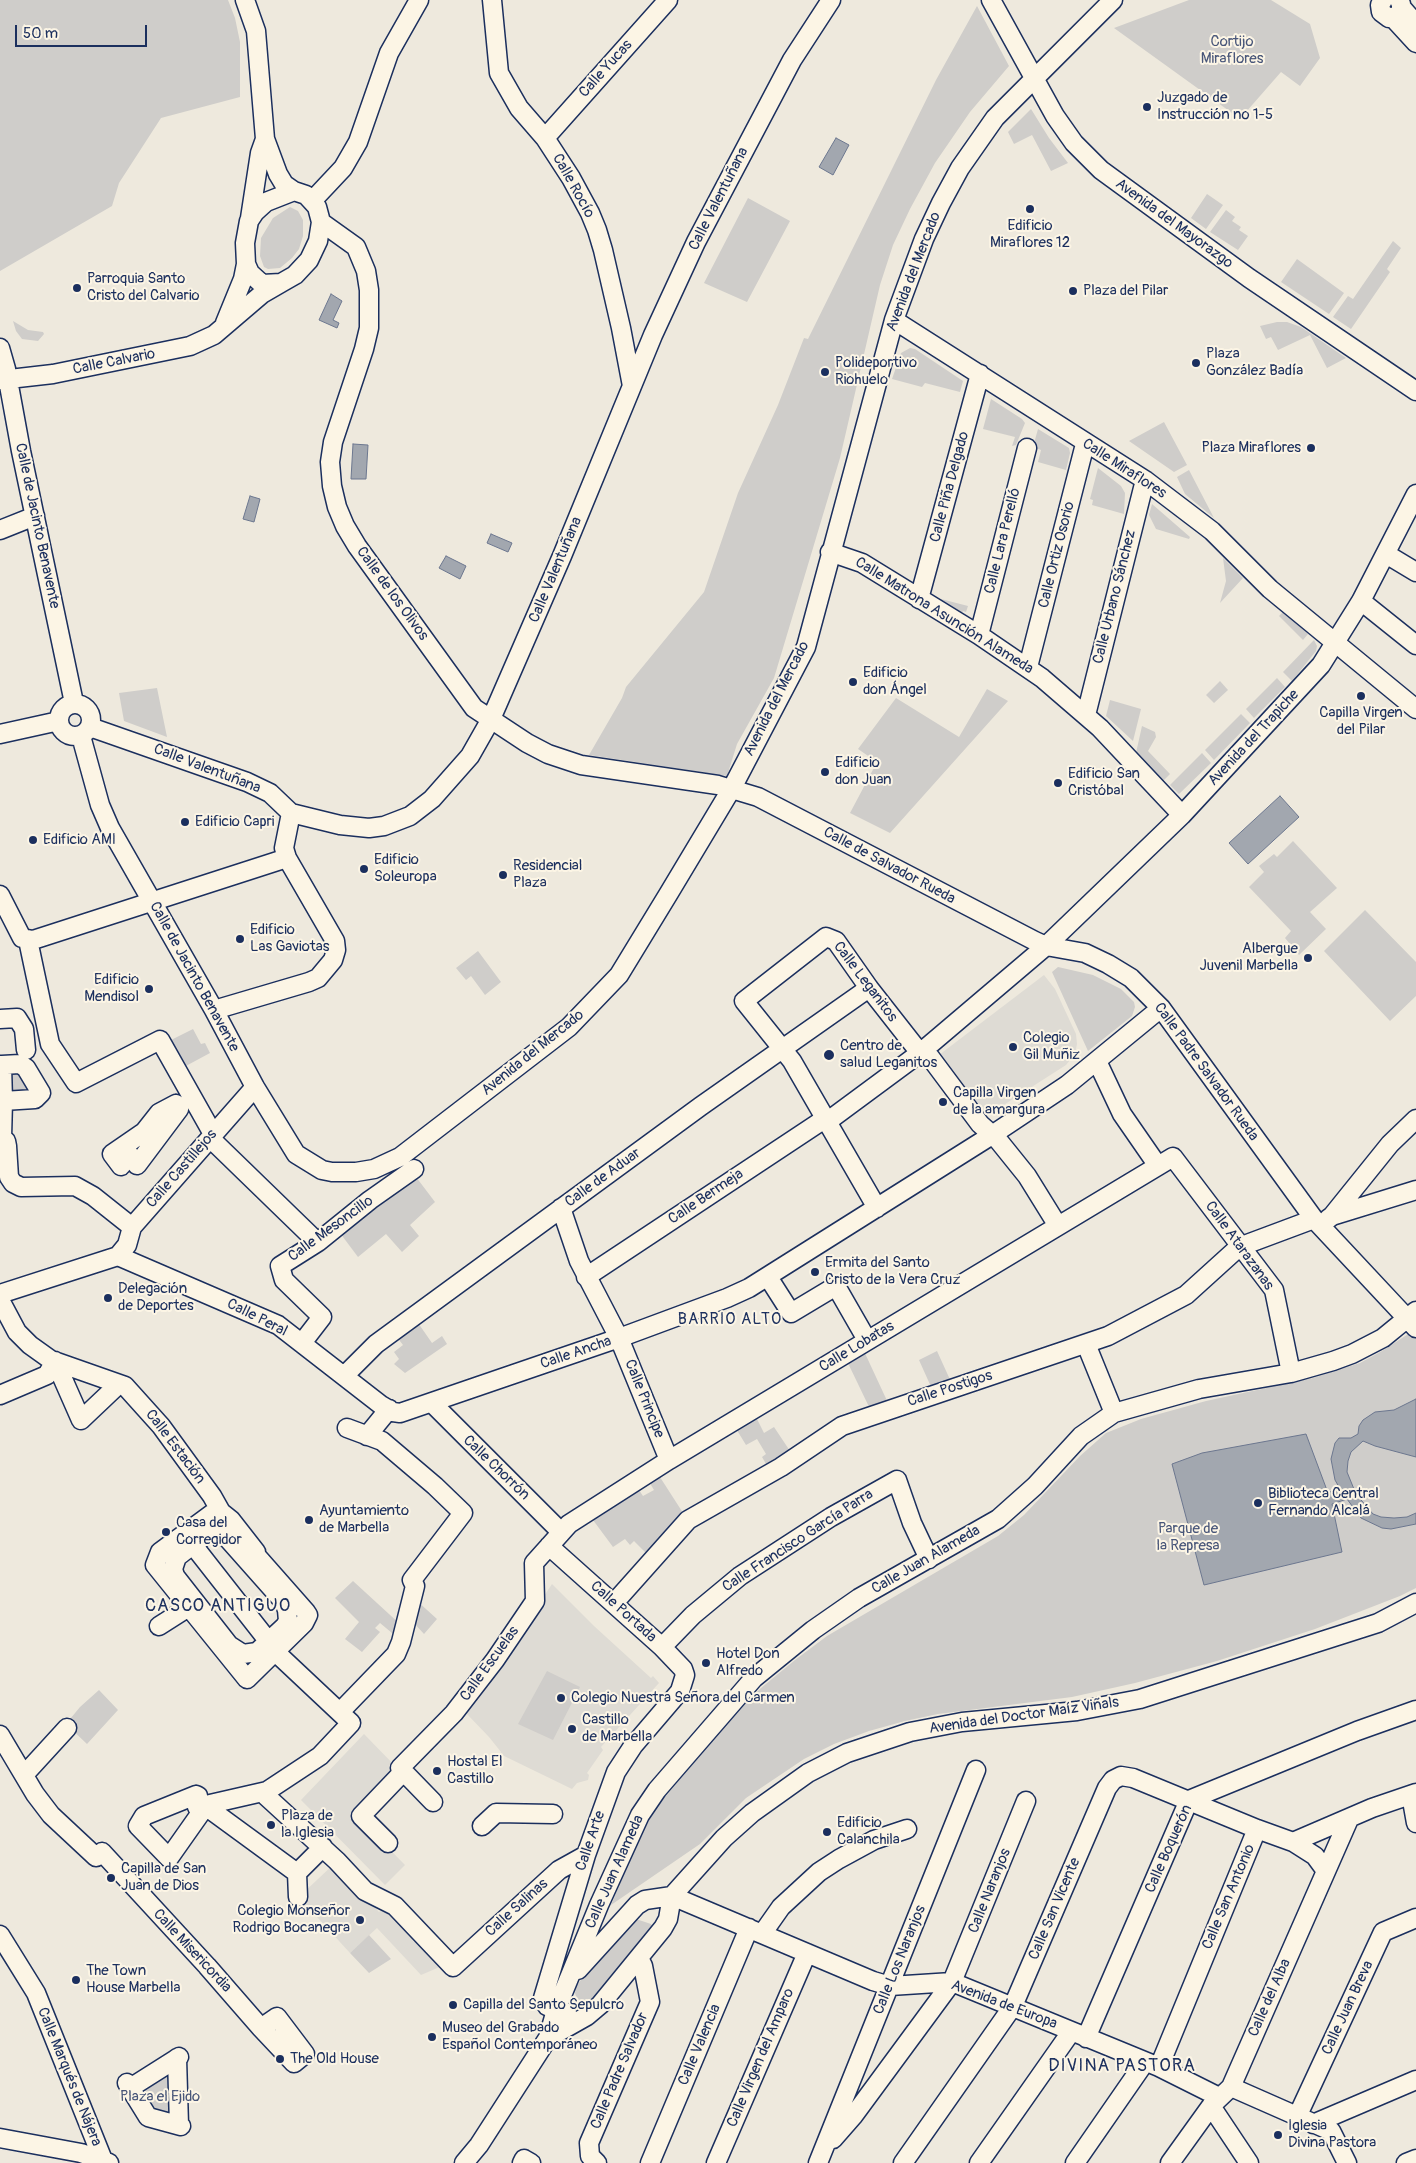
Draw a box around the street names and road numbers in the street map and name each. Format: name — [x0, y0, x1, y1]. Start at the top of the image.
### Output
street label: Calle Yucas — [576, 37, 636, 101]
street label: Calle Valentuñana — [685, 144, 753, 254]
street label: Calle Rocío — [548, 151, 598, 221]
street label: Avenida del Mayorazgo — [1112, 175, 1236, 273]
street label: Avenida del Mercado — [883, 210, 945, 334]
street label: Calle Calvario — [71, 345, 157, 379]
street label: Calle Piña Delgado — [927, 430, 973, 544]
street label: Calle Miraflores — [1079, 435, 1169, 503]
street label: Calle de Jacinto Benavente — [11, 442, 63, 610]
street label: Calle Lara Perelló — [981, 486, 1025, 596]
street label: Calle Ortiz Osorio — [1035, 500, 1079, 610]
street label: Calle Valentuñana — [526, 514, 586, 626]
street label: Calle Urbano Sánchez — [1090, 528, 1140, 666]
street label: Calle de los Olivos — [352, 544, 432, 644]
street label: Calle Matrona Asunción Alameda — [852, 554, 1036, 678]
street label: Avenida del Mercado — [740, 639, 814, 759]
street label: Avenida del Trapiche — [1205, 686, 1303, 790]
street label: Calle Valentuñana — [151, 740, 263, 798]
street label: Calle de Salvador Rueda — [820, 824, 958, 908]
street label: Calle de Jacinto Benavente — [145, 899, 243, 1055]
street label: Calle Leganitos — [829, 938, 901, 1026]
street label: Calle Padre Salvador Rueda — [1150, 999, 1262, 1145]
street label: Avenida del Mercado — [478, 1006, 588, 1100]
street label: Calle Castillejos — [143, 1126, 221, 1212]
street label: Calle de Aduar — [562, 1145, 644, 1211]
street label: Calle Bermeja — [665, 1165, 747, 1229]
street label: Calle Mesoncillo — [285, 1192, 377, 1266]
street label: Calle Atarazanas — [1201, 1198, 1277, 1294]
street label: Calle Peral — [224, 1295, 290, 1341]
street label: Calle Lobatas — [816, 1318, 898, 1376]
street label: Calle Ancha — [538, 1332, 614, 1374]
street label: Calle Principe — [620, 1357, 668, 1441]
street label: Calle Postigos — [905, 1367, 995, 1411]
street label: Calle Estación — [141, 1406, 209, 1488]
street label: Calle Chorrón — [459, 1432, 533, 1504]
street label: Calle Francisco García Parra — [719, 1486, 877, 1596]
street label: Calle Juan Alameda — [869, 1522, 983, 1598]
street label: Calle Portada — [586, 1578, 660, 1646]
street label: Calle Escuelas — [457, 1623, 523, 1705]
street label: Avenida del Doctor Maíz Viñals — [928, 1694, 1120, 1738]
street label: Calle Boquerón — [1142, 1802, 1196, 1896]
street label: Calle Arte — [572, 1808, 610, 1874]
street label: Calle Juan Alameda — [582, 1812, 648, 1932]
street label: Calle San Antonio — [1199, 1842, 1259, 1952]
street label: Calle Naranjos — [965, 1846, 1015, 1936]
street label: Calle San Vicente — [1025, 1855, 1085, 1963]
street label: Calle Salinas — [482, 1875, 552, 1941]
street label: Calle Los Naranjos — [870, 1903, 930, 2017]
street label: Calle Misericordia — [149, 1906, 235, 1996]
street label: Calle del Alba — [1245, 1956, 1295, 2040]
street label: Calle Juan Breva — [1318, 1958, 1378, 2058]
street label: Avenida de Europa — [948, 1976, 1060, 2034]
street label: Calle Virgen del Amparo — [724, 1986, 798, 2130]
street label: Calle Valencia — [675, 2002, 725, 2088]
street label: Calle Marqués de Nájera — [33, 2005, 105, 2149]
street label: Calle Padre Salvador — [587, 2010, 653, 2132]

